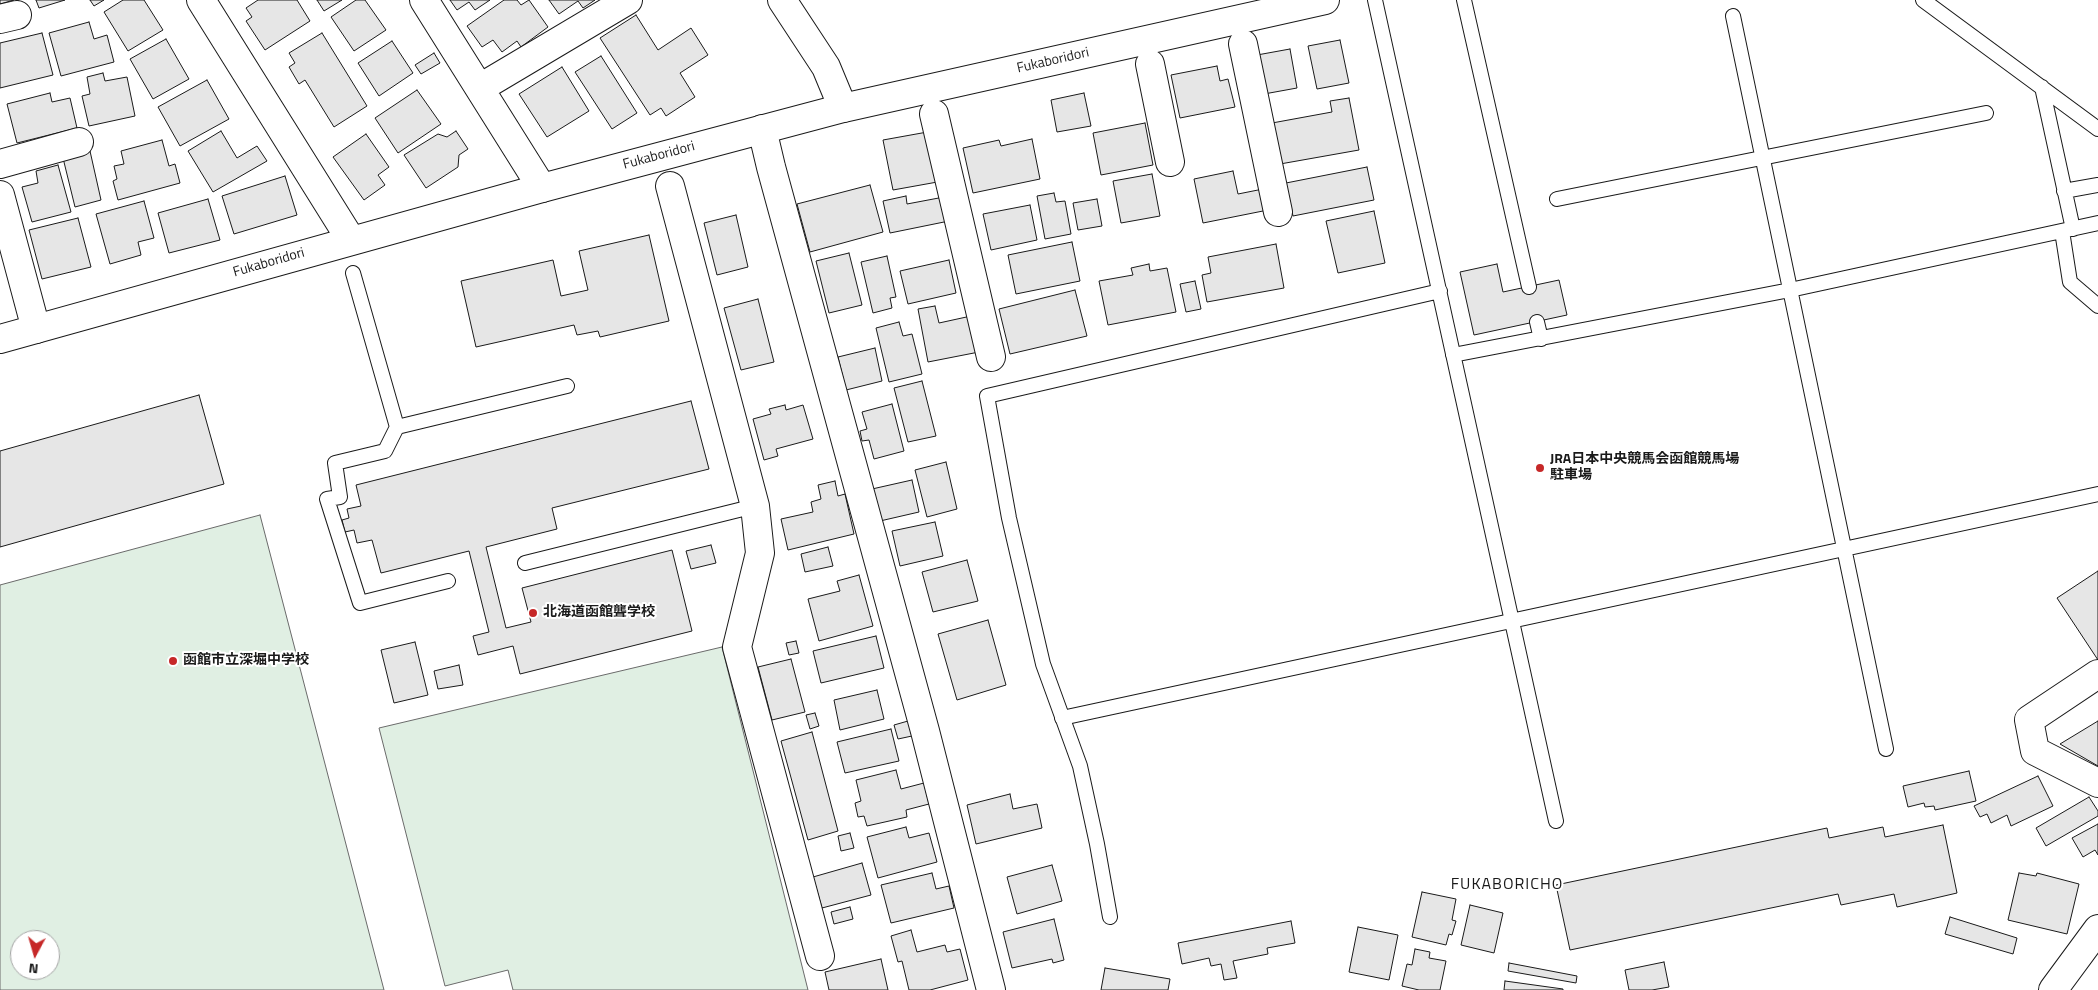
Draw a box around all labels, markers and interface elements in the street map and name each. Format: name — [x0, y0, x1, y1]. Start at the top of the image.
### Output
street label: Fukaboridori — [1015, 45, 1091, 77]
street label: Fukaboridori — [621, 138, 697, 174]
street label: Fukaboridori — [231, 245, 307, 281]
place label: JRA日本中央競馬会函館競馬場 駐車場 — [1550, 452, 1739, 484]
marker: JRA日本中央競馬会函館競馬場 駐車場 — [1534, 462, 1546, 474]
place label: 北海道函館聾学校 — [543, 605, 655, 621]
marker: 北海道函館聾学校 — [527, 607, 539, 619]
place label: 函館市立深堀中学校 — [183, 653, 309, 669]
marker: 函館市立深堀中学校 — [167, 655, 179, 667]
district label: FUKABORICHO — [1449, 875, 1565, 895]
north arrow — [10, 930, 60, 980]
text: N — [28, 958, 39, 980]

